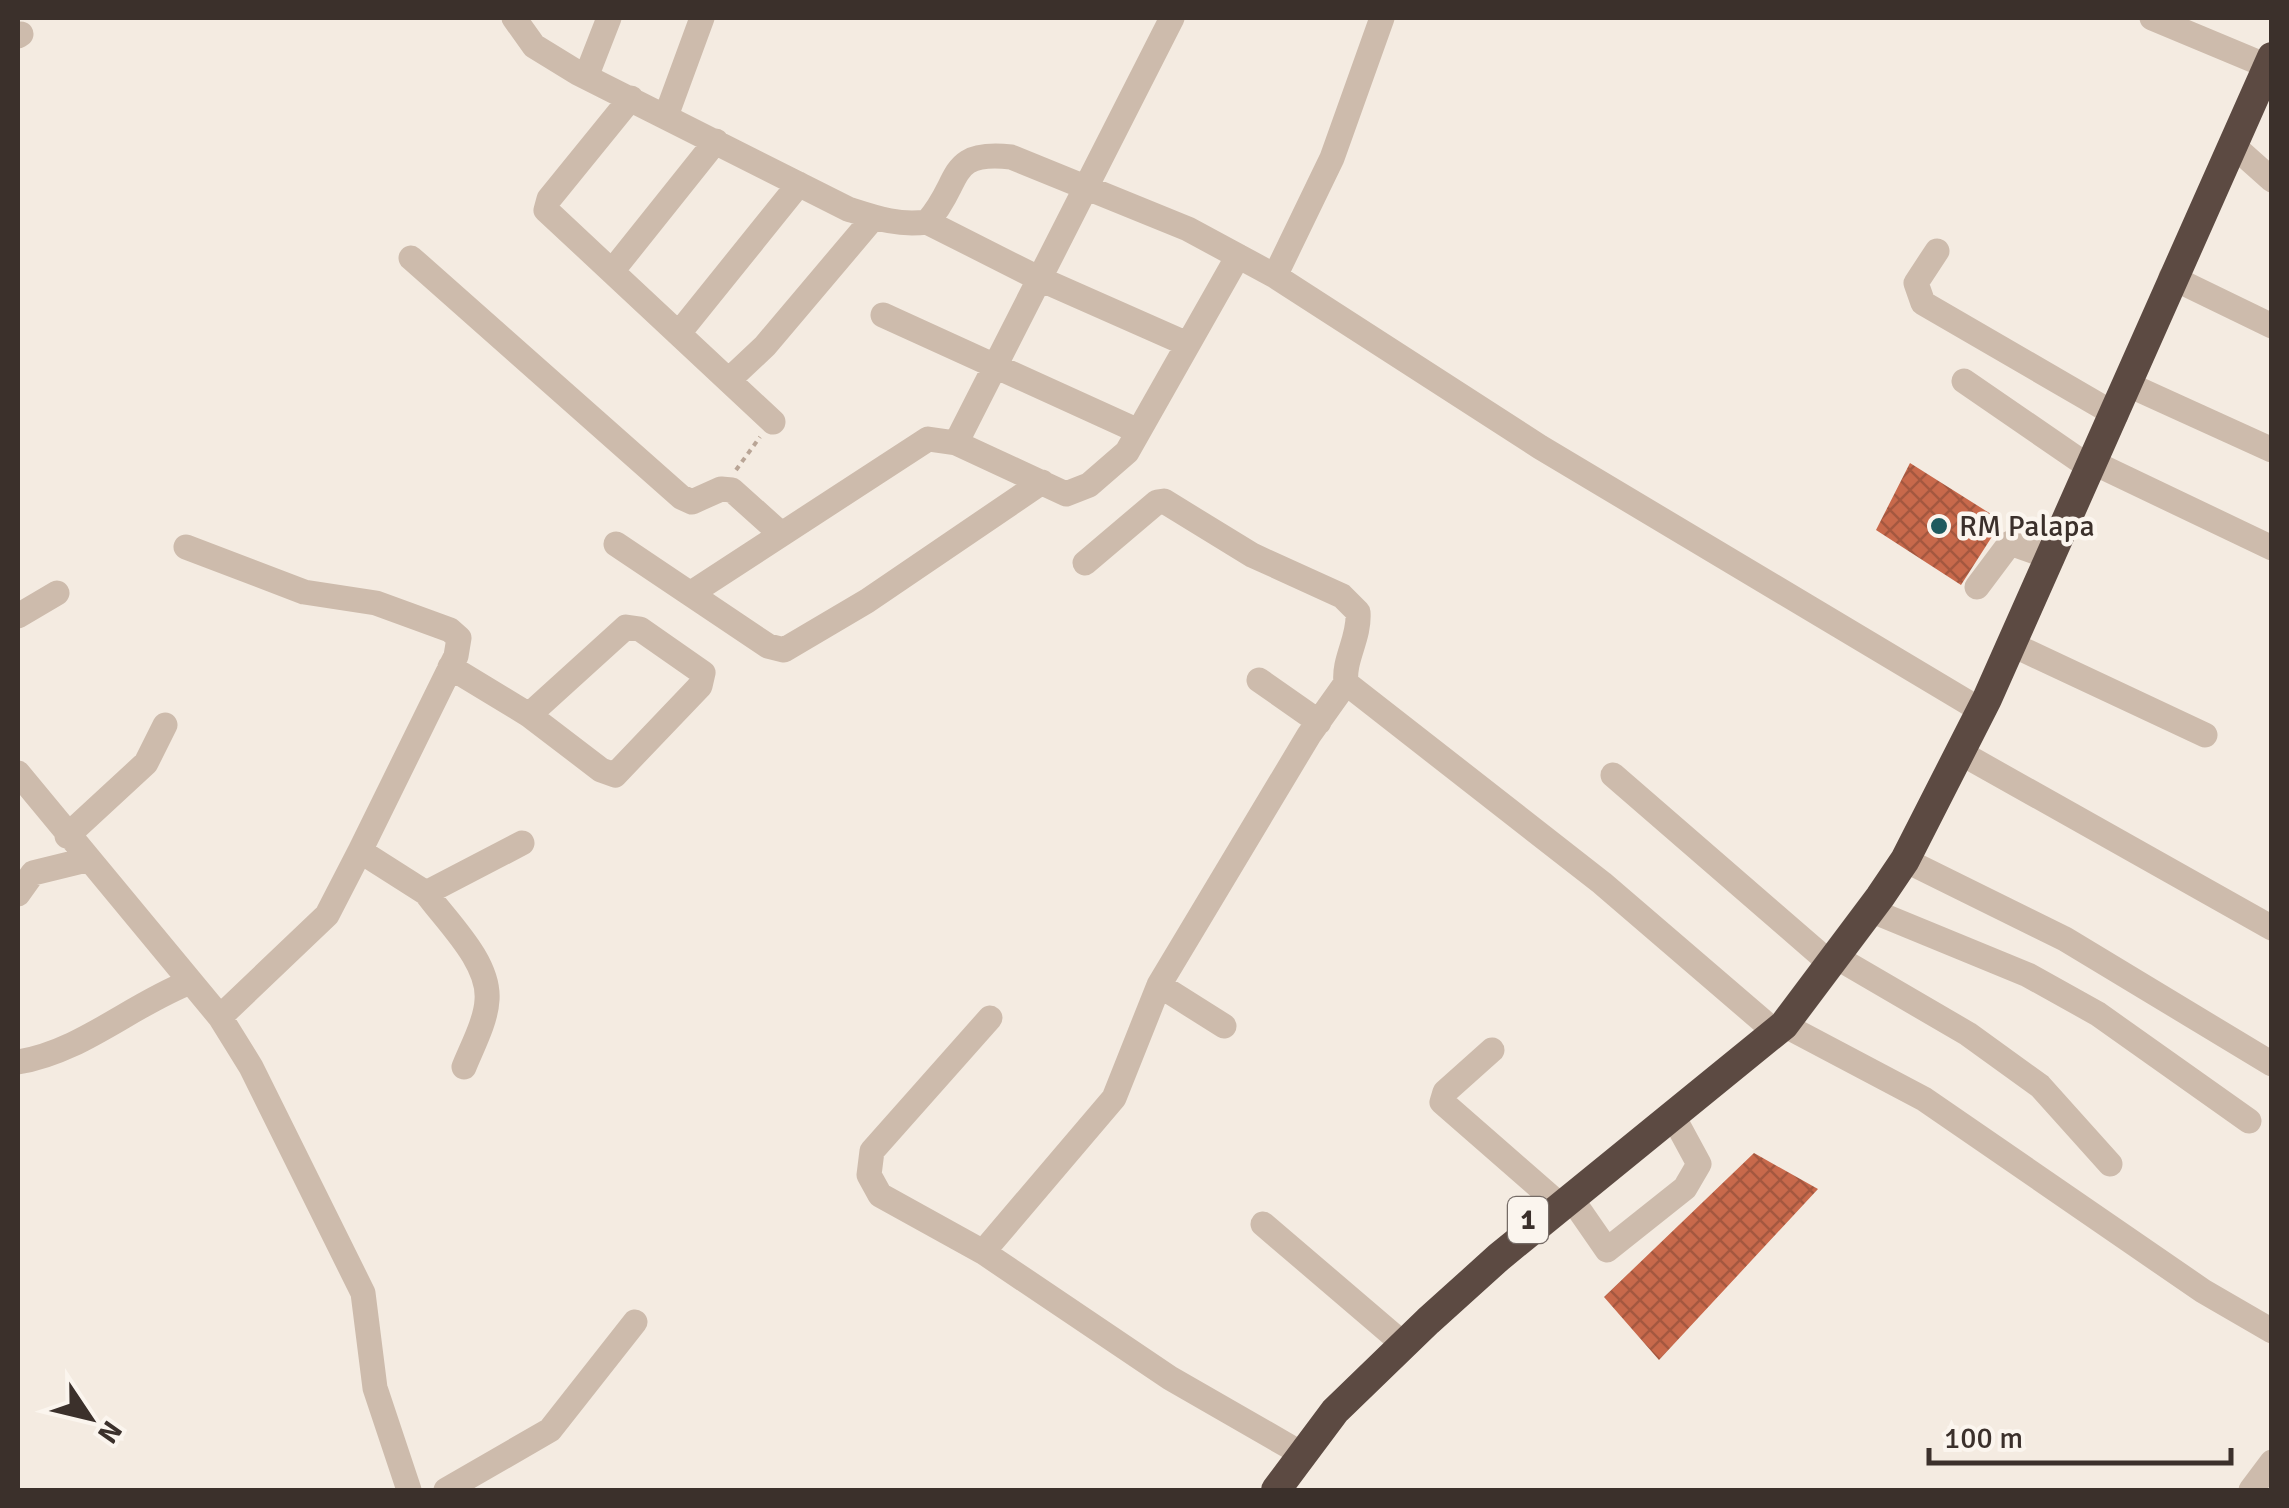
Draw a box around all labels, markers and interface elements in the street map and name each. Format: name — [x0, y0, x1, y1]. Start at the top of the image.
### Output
place label: RM Palapa — [1959, 508, 2095, 545]
marker: RM Palapa — [1928, 515, 1950, 537]
road number: 1 — [1508, 1197, 1548, 1243]
north arrow — [40, 1368, 140, 1468]
scale bar — [1929, 1403, 2232, 1465]
text: N — [90, 1414, 129, 1449]
text: 100 m — [1944, 1420, 2023, 1457]

